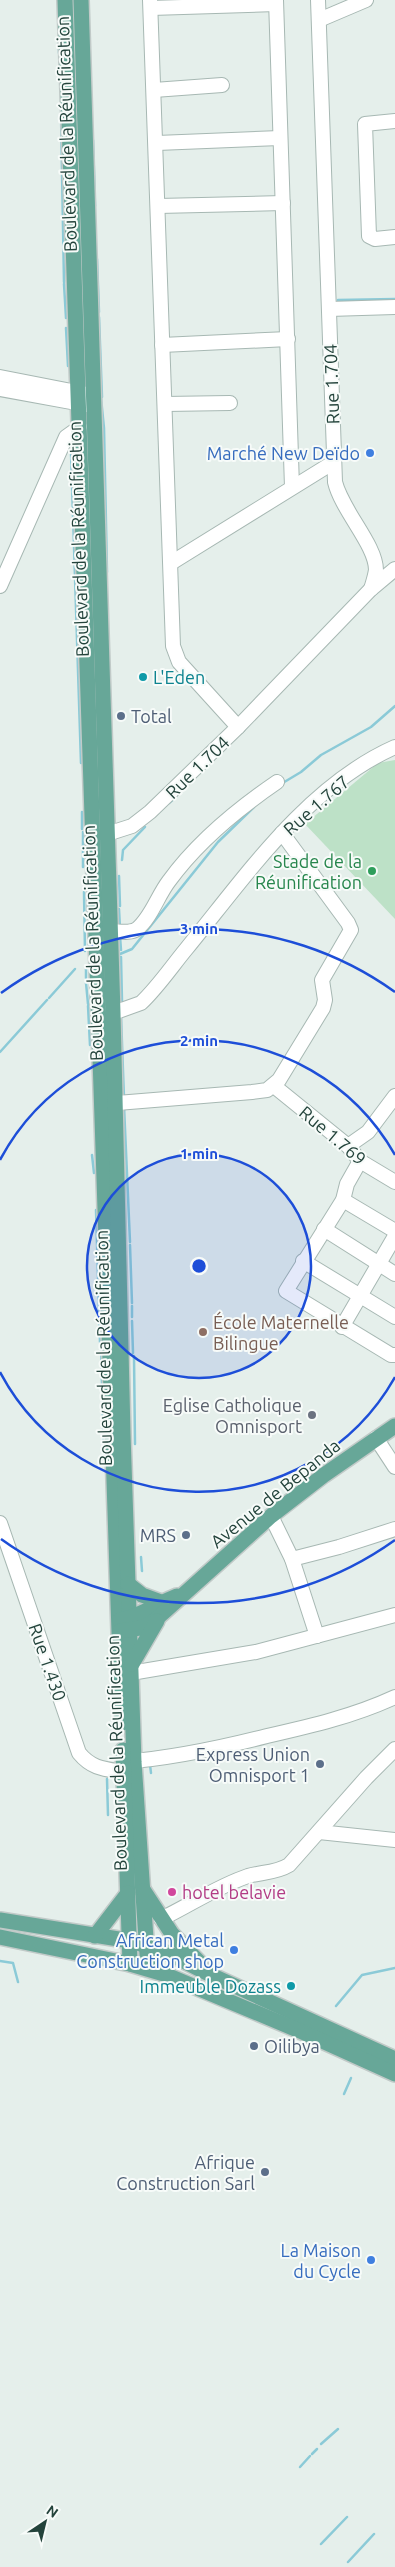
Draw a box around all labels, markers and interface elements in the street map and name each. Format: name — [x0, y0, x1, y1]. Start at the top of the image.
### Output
street label: Boulevard de la Réunification — [52, 16, 80, 252]
street label: Rue 1.704 — [320, 343, 342, 425]
street label: Boulevard de la Réunification — [64, 421, 92, 657]
place label: Marché New Deïdo — [207, 443, 360, 463]
marker: Marché New Deïdo — [364, 447, 376, 459]
place label: L'Eden — [153, 667, 205, 687]
marker: L'Eden — [137, 671, 149, 683]
place label: Total — [131, 706, 172, 726]
marker: Total — [115, 710, 127, 722]
street label: Rue 1.704 — [161, 732, 233, 802]
street label: Rue 1.767 — [279, 771, 353, 839]
street label: Boulevard de la Réunification — [78, 825, 106, 1061]
place label: Stade de la Réunification — [255, 851, 362, 892]
marker: Stade de la Réunification — [366, 865, 378, 877]
text: 3 min — [180, 920, 218, 937]
text: 2 min — [180, 1032, 218, 1049]
street label: Rue 1.769 — [296, 1101, 370, 1169]
text: 1 min — [180, 1145, 218, 1162]
street label: Boulevard de la Réunification — [91, 1230, 115, 1466]
centre of rings — [190, 1257, 208, 1275]
place label: École Maternelle Bilingue — [213, 1311, 349, 1353]
marker: École Maternelle Bilingue — [197, 1326, 209, 1338]
place label: Eglise Catholique Omnisport — [163, 1395, 302, 1436]
marker: Eglise Catholique Omnisport — [306, 1409, 318, 1421]
street label: Avenue de Bepanda — [206, 1435, 344, 1551]
place label: MRS — [140, 1525, 176, 1545]
marker: MRS — [180, 1529, 192, 1541]
street label: Rue 1.430 — [25, 1621, 71, 1703]
street label: Boulevard de la Réunification — [102, 1635, 130, 1871]
place label: Express Union Omnisport 1 — [196, 1744, 310, 1785]
marker: Express Union Omnisport 1 — [314, 1758, 326, 1770]
place label: hotel belavie — [182, 1882, 286, 1902]
marker: hotel belavie — [166, 1886, 178, 1898]
place label: African Metal Construction shop — [76, 1930, 224, 1971]
marker: African Metal Construction shop — [228, 1944, 240, 1956]
place label: Immeuble Dozass — [140, 1976, 281, 1996]
marker: Immeuble Dozass — [285, 1980, 297, 1992]
place label: Oilibya — [264, 2036, 320, 2056]
marker: Oilibya — [248, 2040, 260, 2052]
place label: Afrique Construction Sarl — [116, 2152, 255, 2193]
marker: Afrique Construction Sarl — [259, 2166, 271, 2178]
place label: La Maison du Cycle — [281, 2240, 361, 2281]
marker: La Maison du Cycle — [365, 2254, 377, 2266]
north arrow — [20, 2497, 70, 2547]
text: N — [44, 2502, 61, 2521]

